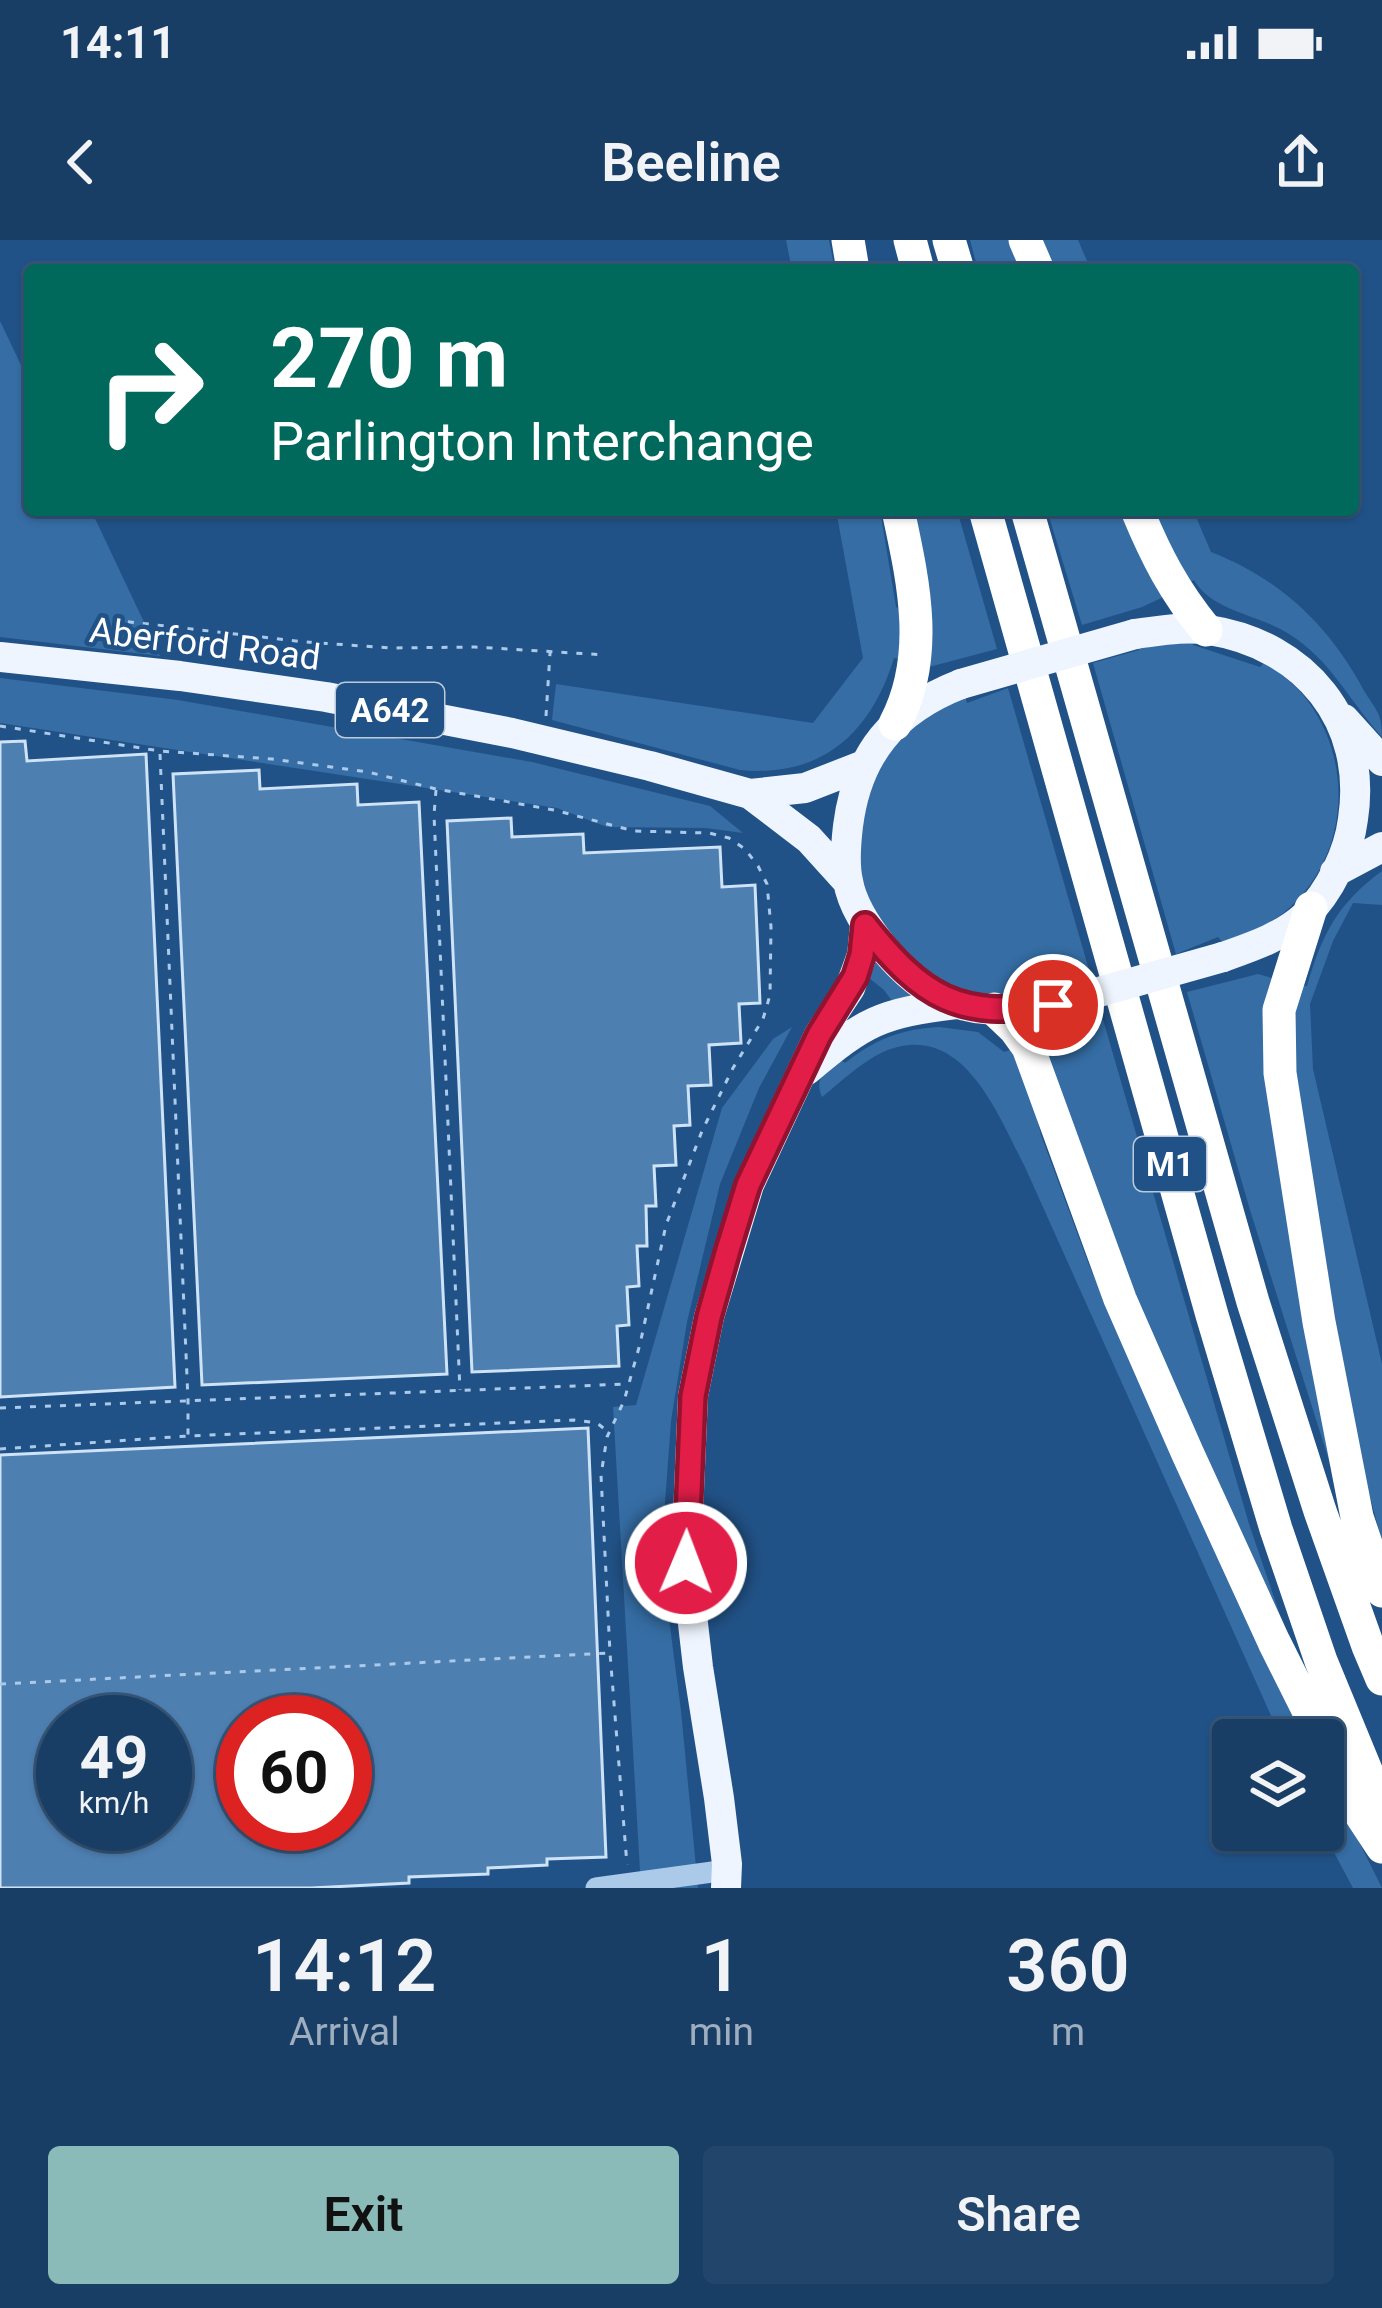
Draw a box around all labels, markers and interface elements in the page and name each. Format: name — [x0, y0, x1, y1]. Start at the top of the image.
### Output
text: 14:11 — [60, 16, 176, 69]
icon: back — [48, 129, 114, 195]
icon: share — [1268, 129, 1334, 195]
text: Beeline — [601, 131, 781, 194]
text: 270 m — [270, 309, 508, 408]
icon: right — [72, 312, 228, 468]
text: Parlington Interchange — [270, 410, 814, 473]
street label: Aberford Road — [87, 609, 323, 679]
road number: A642 — [336, 683, 444, 737]
pin — [1002, 954, 1104, 1056]
icon: arrive — [1020, 972, 1086, 1038]
road number: M1 — [1134, 1137, 1206, 1191]
position arrow — [623, 1500, 749, 1626]
speed limit sign: 60 — [216, 1695, 372, 1851]
map controls — [1212, 1719, 1344, 1851]
button: layers — [1212, 1719, 1344, 1851]
text: 49 — [80, 1722, 148, 1793]
text: km/h — [79, 1785, 149, 1820]
text: 14:12 — [252, 1924, 436, 2009]
text: 1 — [701, 1924, 742, 2009]
text: 360 — [1006, 1924, 1130, 2009]
text: Arrival — [289, 2009, 400, 2055]
text: min — [689, 2009, 754, 2055]
text: m — [1051, 2009, 1085, 2055]
button: Exit — [48, 2146, 679, 2284]
button: Share — [703, 2146, 1334, 2284]

